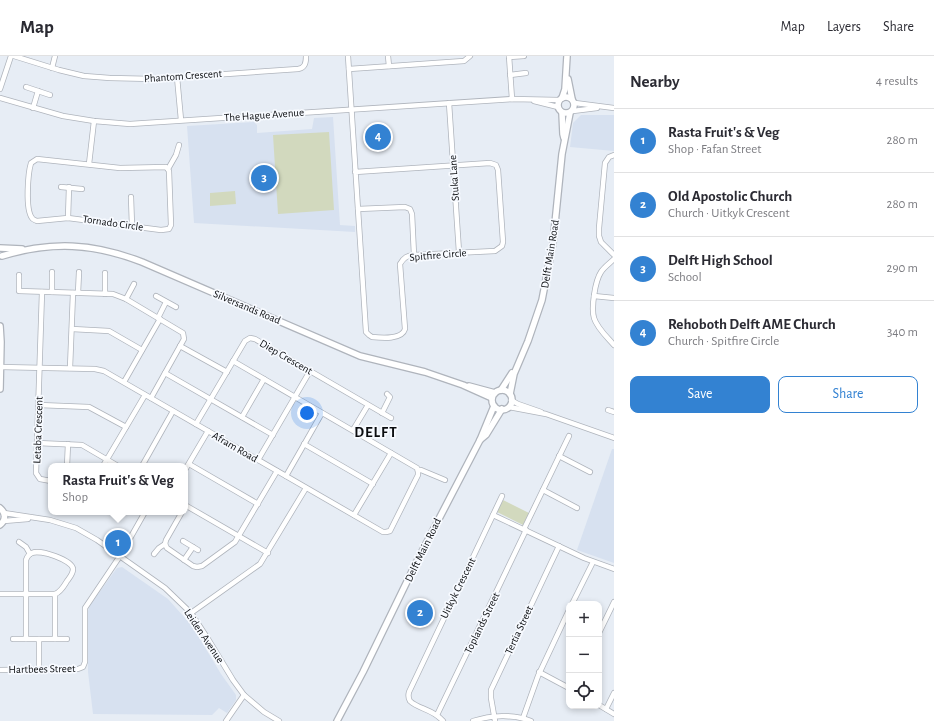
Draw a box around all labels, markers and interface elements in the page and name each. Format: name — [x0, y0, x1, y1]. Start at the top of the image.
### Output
text: Map — [20, 18, 54, 37]
text: Map — [780, 20, 805, 34]
text: Layers — [827, 20, 861, 34]
text: Share — [883, 20, 914, 34]
street label: Phantom Crescent — [144, 68, 223, 84]
text: Nearby — [630, 73, 680, 90]
text: 4 results — [876, 75, 918, 88]
street label: The Hague Avenue — [224, 107, 304, 123]
pin: 4 — [365, 122, 391, 152]
text: Rasta Fruit's & Veg — [668, 125, 779, 140]
text: 1 — [641, 134, 645, 147]
text: 280 m — [887, 134, 918, 147]
text: Shop · Fafan Street — [668, 143, 761, 156]
street label: Stuka Lane — [447, 155, 461, 201]
pin: 3 — [251, 163, 277, 193]
text: Old Apostolic Church — [668, 189, 792, 204]
text: 2 — [640, 198, 646, 211]
text: 280 m — [887, 198, 918, 211]
text: Church · Uitkyk Crescent — [668, 207, 790, 220]
street label: Tornado Circle — [82, 213, 144, 233]
street label: Delft Main Road — [539, 219, 561, 289]
street label: Spitfire Circle — [409, 247, 467, 263]
text: Delft High School — [668, 253, 773, 268]
text: 3 — [640, 262, 646, 275]
text: 290 m — [887, 262, 918, 275]
text: School — [668, 271, 702, 284]
street label: Silversands Road — [212, 288, 282, 326]
text: Rehoboth Delft AME Church — [668, 317, 836, 332]
text: 4 — [640, 326, 646, 339]
text: 340 m — [887, 326, 918, 339]
text: Church · Spitfire Circle — [668, 335, 779, 348]
street label: Diep Crescent — [258, 338, 315, 377]
button: Save — [630, 376, 770, 413]
button: Share — [778, 376, 918, 413]
street label: Letaba Crescent — [31, 396, 45, 464]
your location — [297, 403, 317, 423]
district label: DELFT — [354, 425, 398, 440]
street label: Afram Road — [210, 430, 260, 465]
popup — [48, 463, 188, 515]
text: Rasta Fruit's & Veg — [62, 473, 174, 488]
text: Shop — [62, 491, 88, 504]
street label: Delft Main Road — [403, 516, 443, 584]
pin: 1 — [105, 528, 131, 558]
street label: Uitkyk Crescent — [439, 555, 478, 620]
street label: Toplands Street — [462, 590, 502, 655]
pin: 2 — [407, 598, 433, 628]
map controls — [566, 601, 602, 709]
button: + — [566, 601, 602, 637]
street label: Tertia Street — [503, 604, 535, 656]
street label: Leiden Avenue — [182, 607, 226, 665]
button: − — [566, 637, 602, 673]
street label: Hartbees Street — [8, 663, 76, 675]
button: locate — [566, 673, 602, 709]

